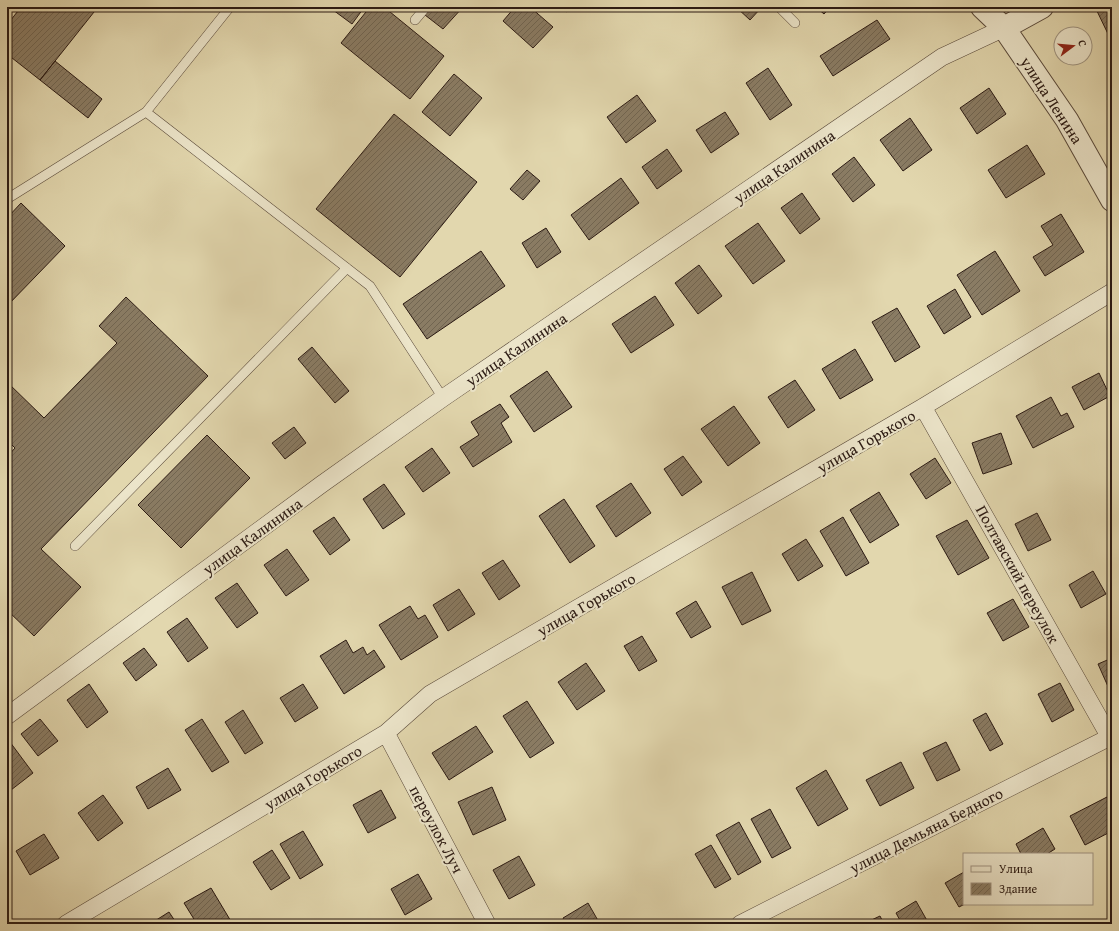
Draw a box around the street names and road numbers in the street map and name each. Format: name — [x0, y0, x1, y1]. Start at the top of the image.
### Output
street label: улица Ленина — [1014, 51, 1090, 149]
street label: улица Калинина — [727, 123, 840, 210]
street label: улица Калинина — [459, 306, 572, 393]
street label: улица Горького — [811, 403, 920, 479]
street label: улица Калинина — [196, 491, 307, 581]
street label: Полтавский переулок — [970, 501, 1066, 648]
street label: улица Горького — [531, 566, 640, 642]
street label: улица Горького — [259, 738, 366, 816]
street label: переулок Луч — [404, 781, 470, 878]
street label: улица Демьяна Бедного — [844, 781, 1007, 880]

